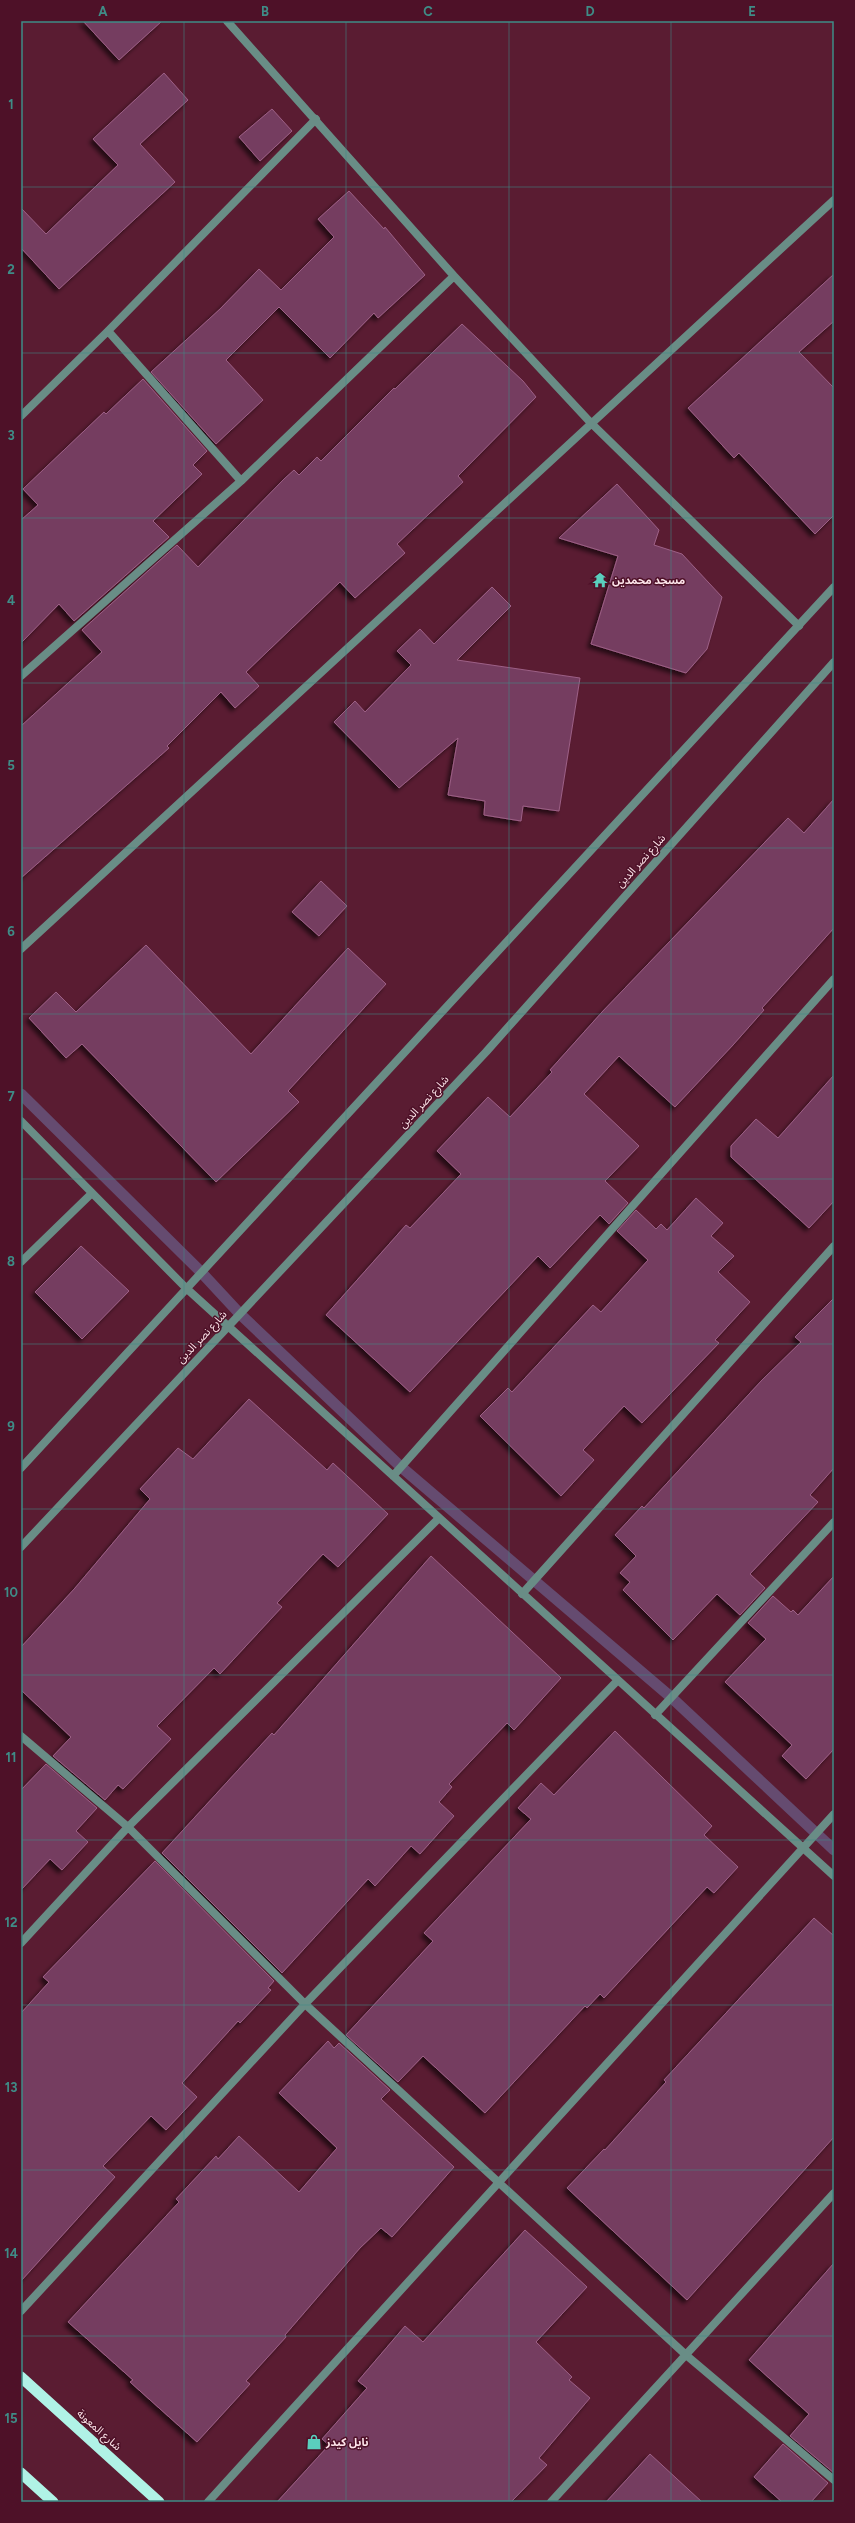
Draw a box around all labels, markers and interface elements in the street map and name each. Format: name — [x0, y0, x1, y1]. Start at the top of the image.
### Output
text: A — [98, 4, 108, 19]
text: B — [261, 4, 269, 19]
text: C — [423, 4, 433, 19]
text: D — [585, 4, 595, 19]
text: E — [748, 4, 756, 19]
text: 1 — [8, 97, 14, 112]
text: 2 — [7, 262, 15, 277]
text: 3 — [7, 428, 15, 443]
temple icon: مسجد محمدين — [591, 571, 609, 589]
place label: مسجد محمدين — [612, 574, 685, 587]
text: 4 — [7, 593, 15, 608]
text: 5 — [7, 758, 15, 773]
street label: شارع نصر الدين — [614, 831, 669, 891]
text: 6 — [7, 924, 15, 939]
street label: شارع نصر الدين — [396, 1073, 453, 1132]
text: 7 — [7, 1089, 15, 1104]
text: 8 — [7, 1254, 15, 1269]
street label: شارع نصر الدين — [174, 1308, 231, 1367]
text: 9 — [7, 1419, 15, 1434]
text: 10 — [4, 1585, 18, 1600]
text: 11 — [6, 1750, 16, 1765]
text: 12 — [4, 1915, 18, 1930]
text: 13 — [5, 2080, 17, 2095]
text: 14 — [4, 2246, 18, 2261]
street label: شارع المعونة — [73, 2407, 124, 2454]
text: 15 — [4, 2411, 18, 2426]
shop icon: نايل كيدز — [305, 2433, 323, 2451]
place label: نايل كيدز — [325, 2436, 369, 2449]

